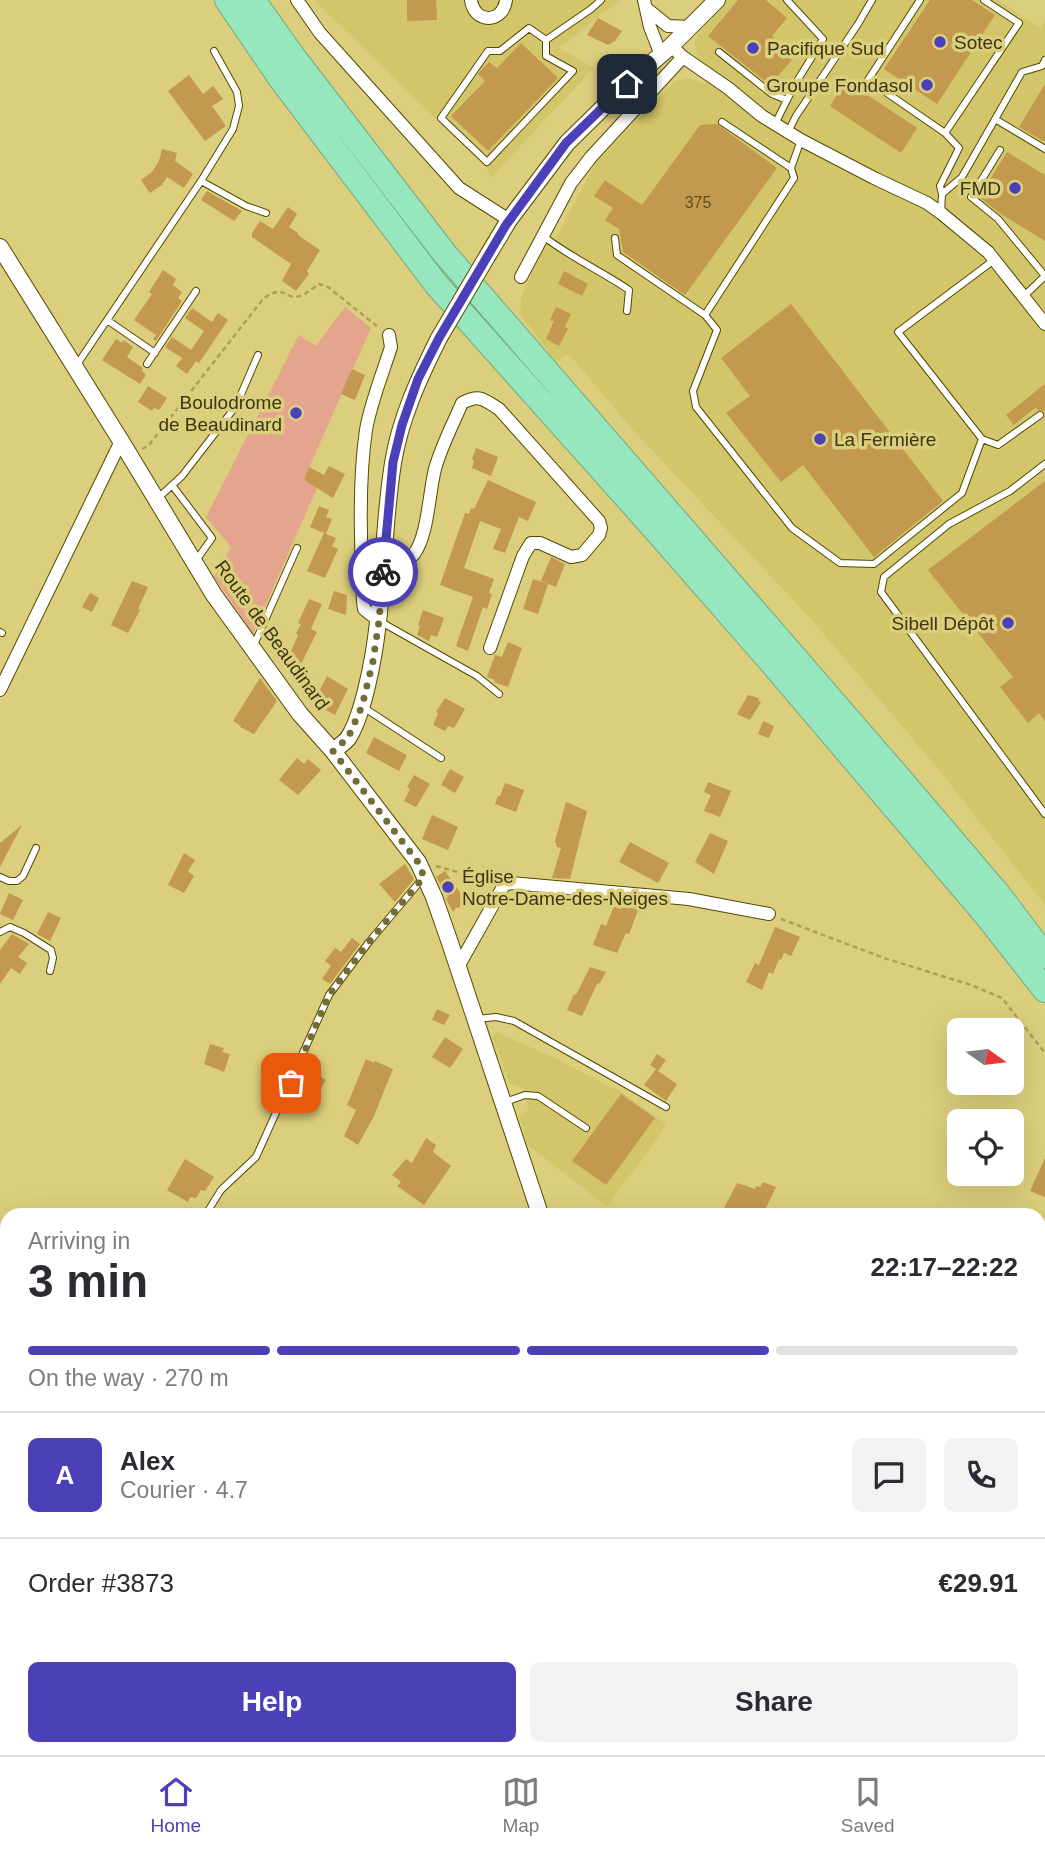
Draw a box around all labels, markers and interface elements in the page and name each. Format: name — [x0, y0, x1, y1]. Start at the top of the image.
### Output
place label: Sotec — [954, 32, 1003, 53]
marker: Sotec — [932, 34, 948, 50]
place label: Pacifique Sud — [767, 38, 884, 59]
marker: Pacifique Sud — [745, 40, 761, 56]
pin — [597, 54, 657, 114]
icon: home — [608, 65, 646, 103]
place label: Groupe Fondasol — [766, 75, 913, 96]
marker: Groupe Fondasol — [919, 77, 935, 93]
place label: FMD — [960, 178, 1001, 199]
marker: FMD — [1007, 180, 1023, 196]
house number: 375 — [685, 194, 711, 211]
place label: Boulodrome de Beaudinard — [158, 392, 282, 435]
marker: Boulodrome de Beaudinard — [288, 405, 304, 421]
place label: La Fermière — [834, 429, 936, 450]
marker: La Fermière — [812, 431, 828, 447]
courier — [348, 537, 418, 607]
icon: bike — [364, 553, 402, 591]
street label: Route de Beaudinard — [211, 556, 333, 714]
place label: Sibell Dépôt — [892, 613, 995, 634]
marker: Sibell Dépôt — [1000, 615, 1016, 631]
place label: Église Notre-Dame-des-Neiges — [462, 866, 668, 909]
marker: Église Notre-Dame-des-Neiges — [440, 879, 456, 895]
north arrow — [947, 1018, 1024, 1096]
map controls — [947, 1018, 1024, 1186]
pin — [261, 1053, 321, 1113]
icon: bag — [272, 1064, 310, 1102]
button: locate — [947, 1109, 1024, 1186]
text: Arriving in — [28, 1228, 130, 1254]
text: 22:17–22:22 — [871, 1252, 1018, 1282]
text: 3 min — [28, 1255, 148, 1307]
text: On the way · 270 m — [28, 1365, 229, 1391]
button: chat — [852, 1438, 926, 1512]
button: phone — [944, 1438, 1018, 1512]
text: Alex — [120, 1446, 175, 1476]
text: A — [56, 1460, 74, 1490]
text: Courier · 4.7 — [120, 1477, 248, 1503]
text: Order #3873 — [28, 1568, 174, 1598]
text: €29.91 — [938, 1568, 1018, 1598]
button: Help — [28, 1662, 516, 1742]
button: Share — [530, 1662, 1018, 1742]
tab: Home — [150, 1773, 201, 1837]
tab: Map — [502, 1773, 540, 1837]
tab: Saved — [841, 1773, 895, 1837]

